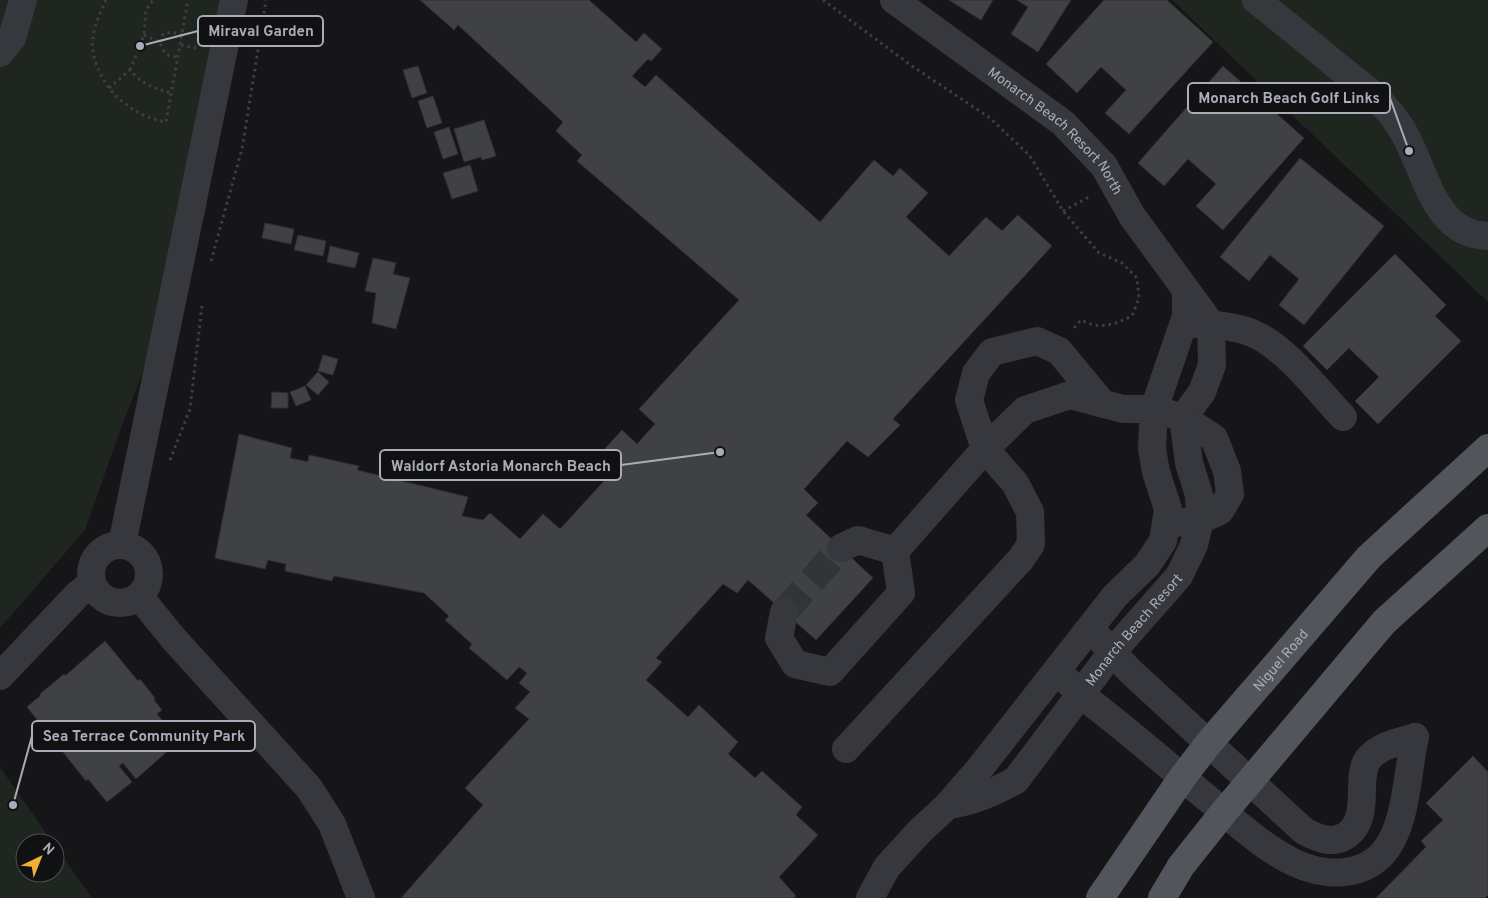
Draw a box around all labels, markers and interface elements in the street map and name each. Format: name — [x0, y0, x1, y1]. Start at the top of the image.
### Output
callout: Miraval Garden — [198, 16, 323, 46]
text: Miraval Garden — [208, 23, 314, 42]
street label: Monarch Beach Resort North — [984, 64, 1125, 198]
callout: Monarch Beach Golf Links — [1188, 83, 1390, 113]
text: Monarch Beach Golf Links — [1198, 90, 1380, 109]
callout: Waldorf Astoria Monarch Beach — [380, 450, 621, 480]
text: Waldorf Astoria Monarch Beach — [391, 458, 611, 477]
street label: Monarch Beach Resort — [1083, 571, 1187, 690]
street label: Niguel Road — [1250, 627, 1313, 695]
callout: Sea Terrace Community Park — [32, 721, 255, 751]
text: Sea Terrace Community Park — [43, 728, 245, 747]
north arrow — [15, 833, 65, 883]
text: N — [38, 840, 57, 859]

